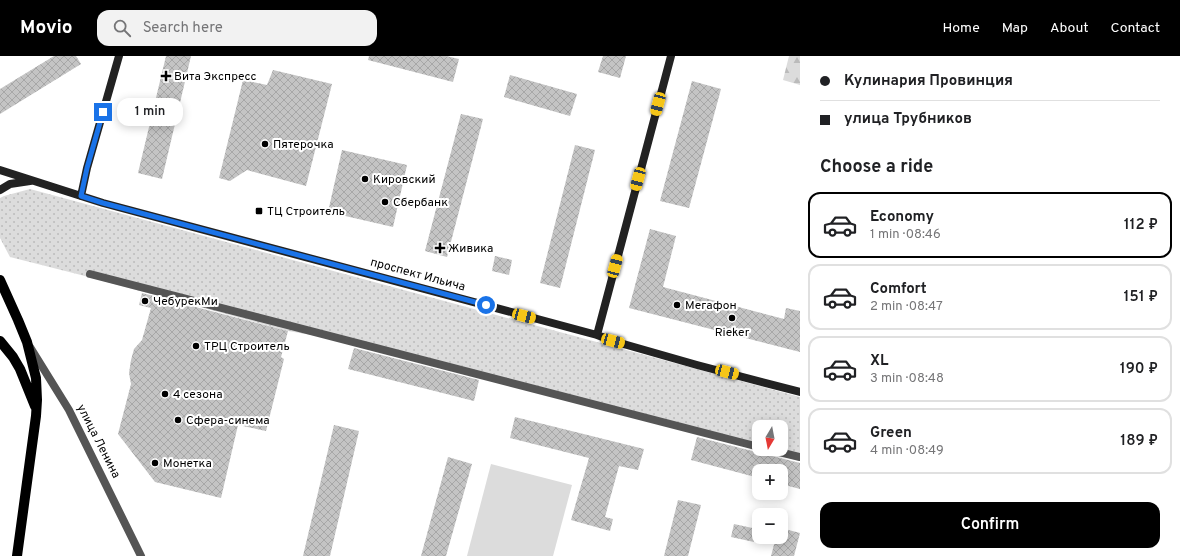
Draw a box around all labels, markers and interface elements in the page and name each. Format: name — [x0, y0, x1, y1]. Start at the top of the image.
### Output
search box — [97, 10, 377, 46]
text: Movio — [20, 16, 73, 40]
icon: search — [111, 17, 133, 39]
text: Search here — [143, 19, 223, 38]
text: Home — [943, 20, 980, 37]
text: Map — [1002, 20, 1028, 37]
text: About — [1050, 20, 1089, 37]
text: Contact — [1111, 20, 1160, 37]
place label: Вита Экспресс — [174, 69, 257, 85]
marker: Вита Экспресс — [161, 71, 171, 81]
text: Кулинария Провинция — [844, 72, 1013, 91]
car — [649, 91, 667, 117]
callout: 1 min — [117, 98, 183, 126]
route end — [94, 103, 112, 121]
text: 1 min — [135, 104, 165, 120]
text: улица Трубников — [844, 110, 972, 129]
place label: Пятерочка — [273, 137, 334, 153]
marker: Пятерочка — [260, 139, 270, 149]
text: Choose a ride — [820, 156, 933, 179]
car — [629, 166, 647, 192]
place label: Кировский — [373, 172, 435, 188]
marker: Кировский — [360, 174, 370, 184]
place label: Сбербанк — [393, 195, 448, 211]
marker: Сбербанк — [380, 197, 390, 207]
place label: ТЦ Строитель — [267, 204, 345, 220]
marker: ТЦ Строитель — [254, 206, 264, 216]
icon: car — [822, 207, 858, 243]
text: Economy — [870, 208, 934, 227]
text: 112 ₽ — [1124, 216, 1158, 235]
text: 1 min · 08:46 — [870, 227, 941, 243]
place label: Живика — [448, 241, 493, 257]
marker: Живика — [435, 243, 445, 253]
car — [606, 253, 624, 279]
street label: проспект Ильича — [368, 255, 467, 295]
icon: car — [822, 279, 858, 315]
text: Comfort — [870, 280, 927, 299]
text: 151 ₽ — [1124, 288, 1158, 307]
place label: ЧебурекМи — [153, 294, 218, 310]
marker: ЧебурекМи — [140, 296, 150, 306]
route start — [477, 296, 495, 314]
place label: Мегафон — [685, 298, 737, 314]
text: 2 min · 08:47 — [870, 299, 943, 315]
marker: Мегафон — [672, 300, 682, 310]
car — [511, 307, 537, 325]
marker: Rieker — [727, 313, 737, 323]
place label: Rieker — [715, 325, 750, 341]
car — [600, 332, 626, 350]
place label: ТРЦ Строитель — [204, 339, 290, 355]
marker: ТРЦ Строитель — [191, 341, 201, 351]
icon: car — [822, 351, 858, 387]
text: XL — [870, 352, 888, 371]
text: 190 ₽ — [1120, 360, 1158, 379]
car — [714, 363, 740, 381]
text: 3 min · 08:48 — [870, 371, 944, 387]
place label: 4 сезона — [173, 387, 222, 403]
marker: 4 сезона — [160, 389, 170, 399]
street label: улица Ленина — [73, 402, 124, 481]
place label: Сфера-синема — [186, 413, 270, 429]
marker: Сфера-синема — [173, 415, 183, 425]
north arrow — [752, 420, 788, 456]
map controls — [752, 420, 788, 544]
icon: car — [822, 423, 858, 459]
text: Green — [870, 424, 912, 443]
text: 189 ₽ — [1120, 432, 1158, 451]
text: 4 min · 08:49 — [870, 443, 944, 459]
place label: Монетка — [163, 456, 212, 472]
marker: Монетка — [150, 458, 160, 468]
button: + — [752, 464, 788, 500]
button: Confirm — [820, 502, 1160, 548]
button: − — [752, 508, 788, 544]

